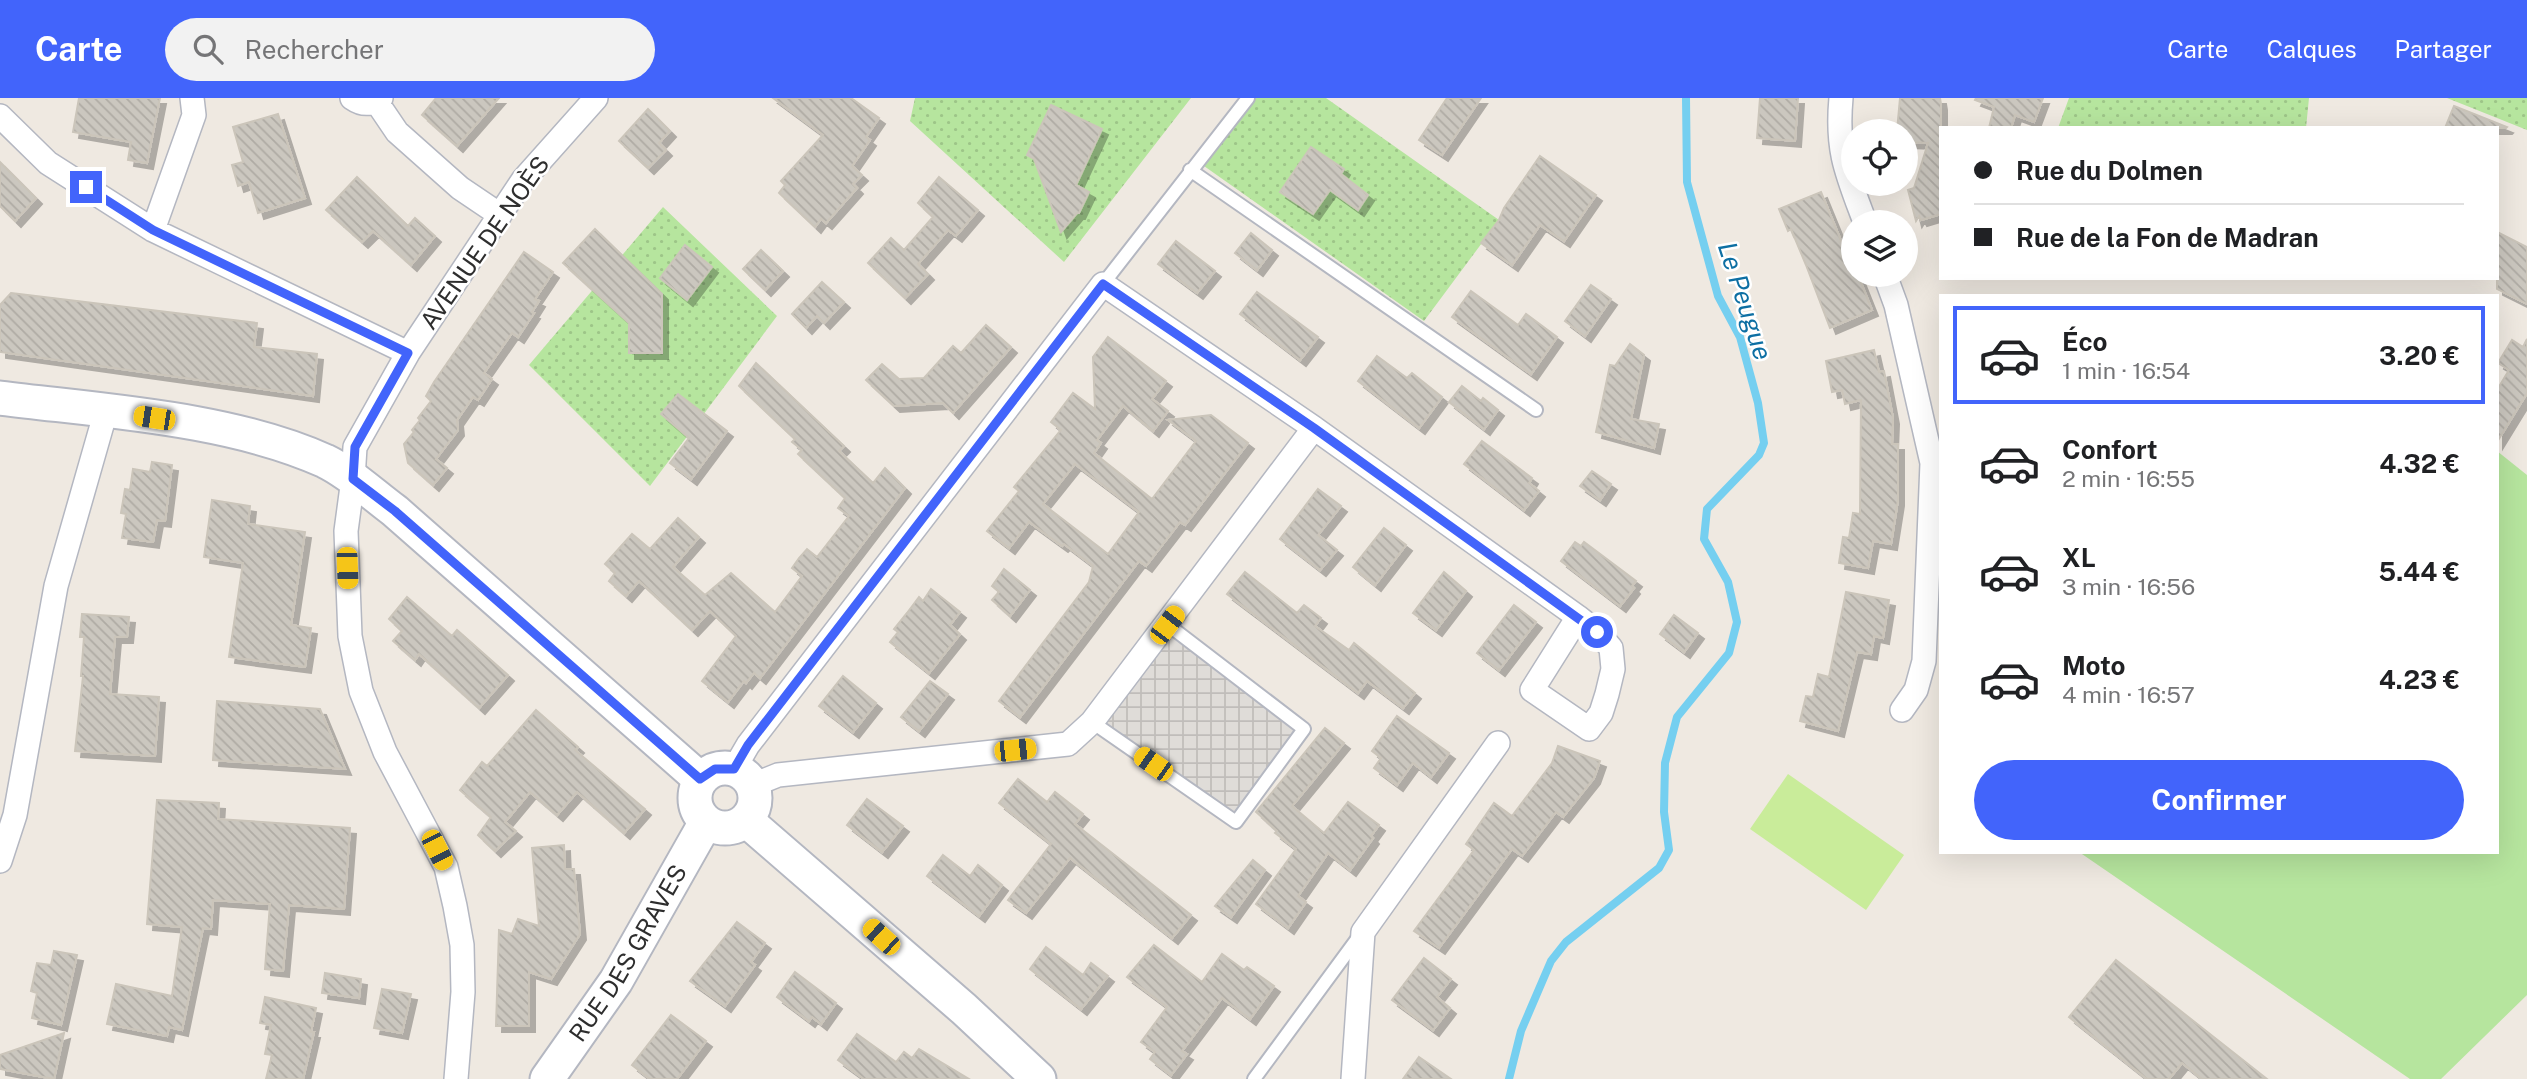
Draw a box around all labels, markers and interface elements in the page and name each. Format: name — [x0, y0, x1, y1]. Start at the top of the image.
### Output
search box — [165, 18, 655, 81]
text: Carte — [35, 30, 123, 68]
icon: search — [189, 30, 227, 68]
text: Rechercher — [245, 34, 384, 65]
text: Carte — [2167, 35, 2228, 63]
text: Calques — [2266, 35, 2357, 63]
text: Partager — [2395, 35, 2492, 63]
map controls — [1841, 119, 1918, 287]
button: locate — [1841, 119, 1918, 196]
street label: AVENUE DE NOÈS — [414, 150, 554, 334]
text: Rue du Dolmen — [2016, 155, 2203, 186]
route end — [70, 171, 102, 203]
button: layers — [1841, 210, 1918, 287]
text: Rue de la Fon de Madran — [2016, 222, 2319, 253]
water label: Le Peugue — [1712, 238, 1779, 364]
icon: car — [1978, 324, 2041, 387]
text: Éco — [2062, 326, 2108, 357]
text: 3.20 € — [2379, 340, 2460, 371]
text: 1 min · 16:54 — [2062, 357, 2190, 384]
car — [132, 404, 177, 432]
icon: car — [1978, 432, 2041, 495]
text: Confort — [2062, 434, 2158, 465]
text: 4.32 € — [2379, 448, 2460, 479]
text: 2 min · 16:55 — [2062, 465, 2195, 492]
icon: car — [1978, 540, 2041, 603]
text: XL — [2062, 542, 2096, 573]
car — [336, 547, 359, 589]
text: 5.44 € — [2379, 556, 2460, 587]
text: 3 min · 16:56 — [2062, 573, 2195, 600]
car — [1146, 602, 1189, 648]
route start — [1581, 616, 1613, 648]
icon: car — [1978, 648, 2041, 711]
text: Moto — [2062, 650, 2125, 681]
text: 4.23 € — [2379, 664, 2460, 695]
text: 4 min · 16:57 — [2062, 681, 2195, 708]
car — [994, 737, 1037, 763]
car — [1130, 743, 1177, 785]
button: Confirmer — [1974, 760, 2464, 840]
car — [419, 827, 456, 873]
street label: RUE DES GRAVES — [563, 859, 692, 1047]
car — [859, 915, 904, 959]

